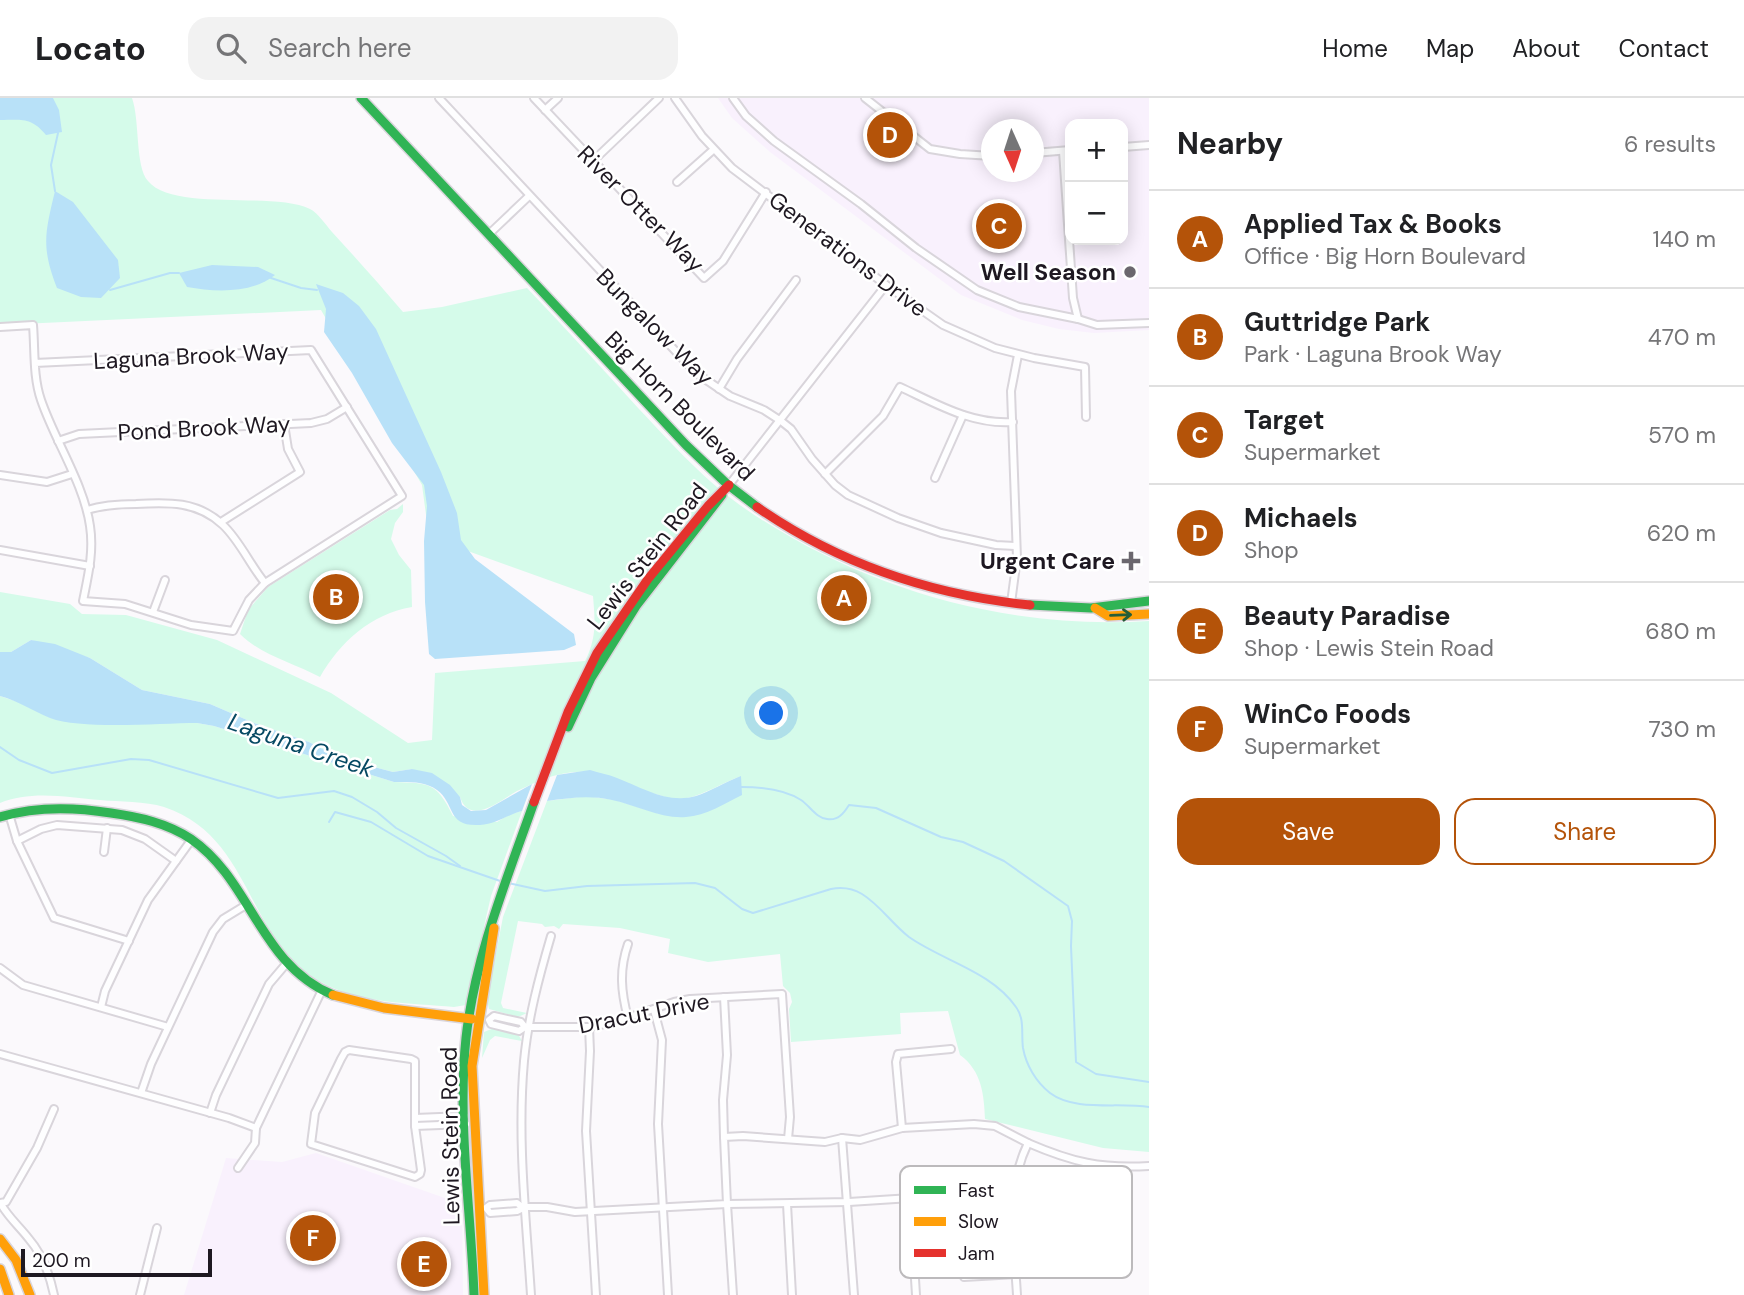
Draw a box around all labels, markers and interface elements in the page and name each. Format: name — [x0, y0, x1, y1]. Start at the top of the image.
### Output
search box — [188, 17, 678, 80]
text: Locato — [35, 27, 146, 70]
icon: search — [212, 29, 250, 67]
text: Search here — [268, 31, 411, 65]
text: Home — [1322, 33, 1388, 64]
text: Map — [1426, 33, 1474, 64]
text: About — [1512, 33, 1581, 64]
text: Contact — [1619, 33, 1709, 64]
pin: D — [867, 109, 913, 161]
north arrow — [981, 119, 1044, 182]
map controls — [1065, 119, 1128, 245]
button: + — [1065, 119, 1128, 182]
text: Nearby — [1177, 124, 1283, 163]
text: 6 results — [1624, 129, 1716, 159]
street label: River Otter Way — [571, 139, 711, 279]
button: − — [1065, 182, 1128, 245]
street label: Generations Drive — [763, 185, 933, 323]
pin: C — [976, 200, 1022, 252]
text: Applied Tax & Books — [1244, 207, 1502, 241]
text: A — [1192, 224, 1208, 254]
text: 140 m — [1653, 224, 1716, 254]
text: Office · Big Horn Boulevard — [1244, 241, 1526, 271]
place label: Well Season — [981, 257, 1116, 287]
street label: Bungalow Way — [590, 262, 720, 392]
marker: Well Season — [1122, 264, 1138, 280]
text: Guttridge Park — [1244, 305, 1430, 339]
text: B — [1193, 322, 1207, 352]
text: 470 m — [1648, 322, 1716, 352]
street label: Big Horn Boulevard — [599, 325, 761, 487]
street label: Laguna Brook Way — [93, 336, 290, 376]
text: Park · Laguna Brook Way — [1244, 339, 1502, 369]
text: Target — [1244, 403, 1325, 437]
street label: Pond Brook Way — [117, 408, 291, 448]
text: C — [1192, 420, 1208, 450]
text: 570 m — [1648, 420, 1716, 450]
text: Supermarket — [1244, 437, 1380, 467]
street label: Lewis Stein Road — [580, 476, 714, 636]
text: Michaels — [1244, 501, 1358, 535]
text: D — [1192, 518, 1208, 548]
text: 620 m — [1647, 518, 1716, 548]
text: Shop — [1244, 535, 1299, 565]
place label: Urgent Care — [980, 546, 1115, 576]
marker: Urgent Care — [1121, 551, 1141, 571]
pin: B — [313, 571, 359, 623]
pin: A — [821, 572, 867, 624]
text: Beauty Paradise — [1244, 599, 1450, 633]
one-way arrow — [1109, 609, 1132, 622]
text: E — [1193, 616, 1207, 646]
text: 680 m — [1645, 616, 1716, 646]
text: Shop · Lewis Stein Road — [1244, 633, 1494, 663]
your location — [754, 696, 788, 730]
text: WinCo Foods — [1244, 697, 1411, 731]
water label: Laguna Creek — [224, 706, 379, 785]
text: F — [1194, 714, 1206, 744]
text: 730 m — [1648, 714, 1716, 744]
text: Supermarket — [1244, 731, 1380, 761]
button: Save — [1177, 798, 1440, 865]
button: Share — [1454, 798, 1716, 865]
street label: Dracut Drive — [576, 986, 712, 1040]
street label: Lewis Stein Road — [433, 1047, 467, 1225]
legend — [900, 1166, 1132, 1278]
text: Fast — [958, 1178, 994, 1203]
text: Slow — [958, 1209, 999, 1234]
pin: F — [290, 1212, 336, 1264]
pin: E — [401, 1238, 447, 1290]
text: Jam — [958, 1241, 995, 1266]
scale bar — [21, 1246, 212, 1278]
text: 200 m — [32, 1248, 91, 1273]

